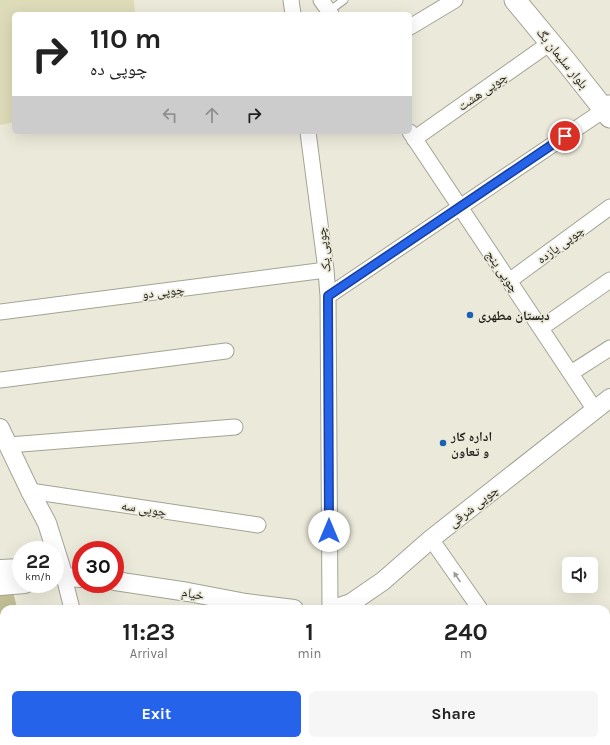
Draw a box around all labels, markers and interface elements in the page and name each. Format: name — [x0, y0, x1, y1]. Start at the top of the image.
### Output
text: 110 m — [90, 22, 161, 55]
street label: بلوار سلیمان بگ — [533, 25, 592, 92]
icon: right — [24, 28, 76, 80]
text: چوپی ده — [90, 58, 147, 80]
street label: چوپی هشت — [455, 69, 510, 115]
icon: left — [159, 104, 181, 126]
icon: ahead — [201, 104, 223, 126]
icon: right — [243, 104, 265, 126]
pin — [548, 119, 582, 153]
icon: arrive — [554, 125, 576, 147]
street label: چوپی یازده — [534, 222, 587, 267]
street label: چوپی یک — [313, 226, 335, 273]
street label: چوپی پنج — [481, 247, 522, 296]
street label: چوپی دو — [141, 281, 185, 303]
place label: دبستان مطهری — [478, 308, 550, 323]
marker: دبستان مطهری — [465, 310, 475, 320]
place label: اداره کار و تعاون — [450, 429, 492, 459]
marker: اداره کار و تعاون — [438, 438, 448, 448]
street label: چوپی شرقی — [445, 482, 502, 531]
street label: چوپی سه — [120, 498, 167, 521]
position arrow — [308, 510, 350, 552]
speed limit sign: 30 — [72, 541, 124, 593]
text: 22 — [26, 550, 50, 573]
map controls — [562, 557, 598, 593]
button: sound — [562, 557, 598, 593]
text: km/h — [25, 571, 51, 583]
one-way arrow — [453, 572, 461, 582]
street label: خیام — [180, 584, 205, 604]
text: 11:23 — [122, 618, 175, 646]
text: 1 — [305, 618, 314, 646]
text: 240 — [444, 618, 488, 646]
text: Arrival — [130, 646, 168, 661]
text: min — [298, 646, 321, 661]
text: m — [460, 646, 472, 661]
button: Exit — [12, 691, 301, 737]
button: Share — [309, 691, 598, 737]

